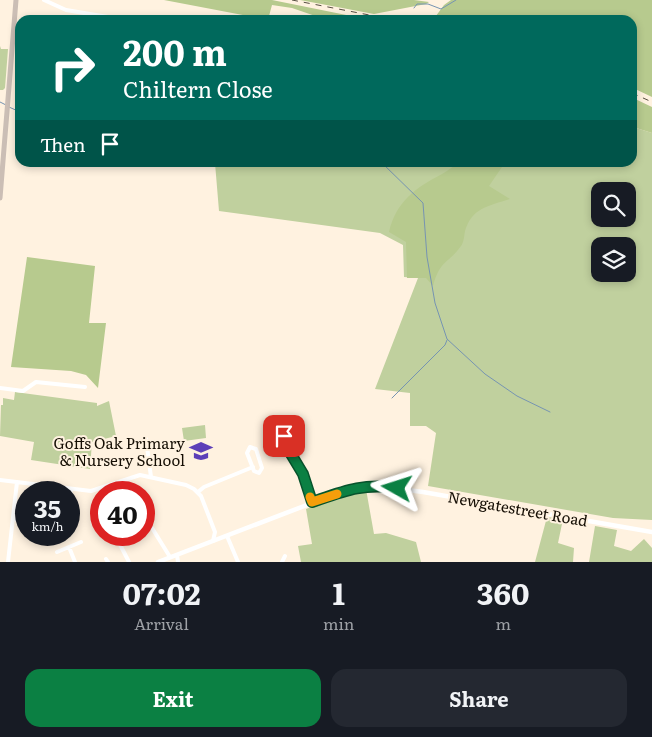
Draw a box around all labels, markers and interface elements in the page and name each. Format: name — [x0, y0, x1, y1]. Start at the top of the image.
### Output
text: 200 m — [123, 25, 227, 77]
icon: right — [40, 35, 105, 100]
text: Chiltern Close — [123, 72, 273, 105]
text: Then — [40, 130, 86, 158]
icon: arrive — [96, 130, 124, 158]
map controls — [591, 182, 636, 282]
button: search — [591, 182, 636, 227]
button: layers — [591, 237, 636, 282]
pin — [263, 415, 305, 457]
icon: arrive — [270, 422, 298, 450]
place label: Goffs Oak Primary & Nursery School — [54, 431, 185, 471]
school or university icon: Goffs Oak Primary & Nursery School — [188, 438, 214, 464]
position arrow — [370, 461, 422, 513]
speed limit sign: 40 — [90, 481, 155, 546]
street label: Newgatestreet Road — [446, 484, 590, 532]
text: 35 — [34, 489, 61, 526]
text: km/h — [32, 517, 63, 535]
text: 07:02 — [122, 570, 201, 614]
text: 1 — [332, 570, 345, 614]
text: 360 — [477, 570, 530, 614]
text: Arrival — [134, 611, 189, 635]
text: min — [323, 611, 354, 635]
text: m — [495, 611, 511, 635]
button: Exit — [25, 669, 321, 727]
button: Share — [331, 669, 627, 727]

